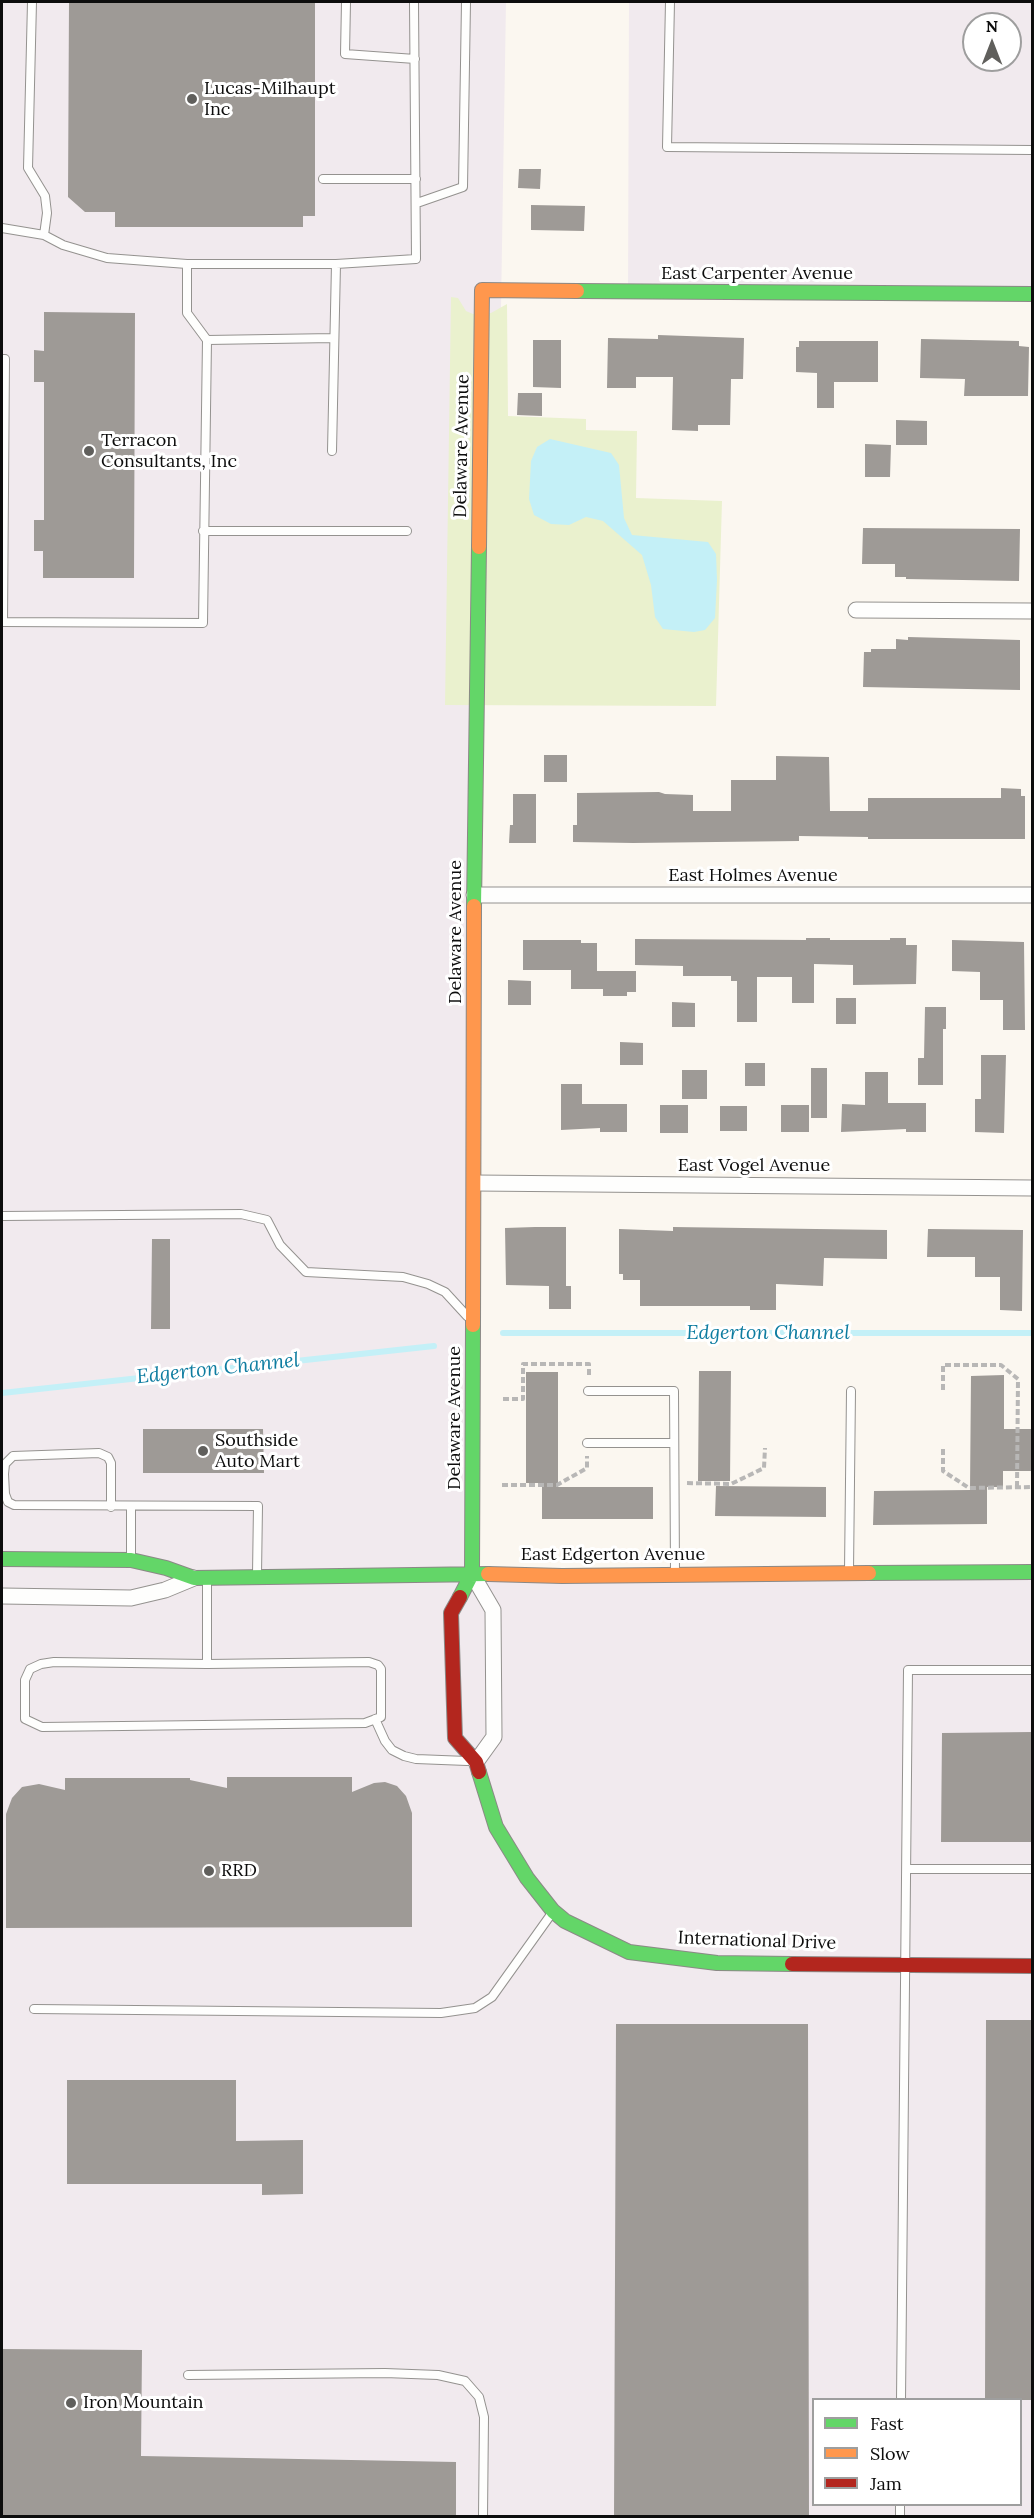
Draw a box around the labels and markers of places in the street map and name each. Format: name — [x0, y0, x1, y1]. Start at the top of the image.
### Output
place label: Lucas-Milhaupt Inc — [204, 78, 336, 121]
marker: Lucas-Milhaupt Inc — [185, 92, 199, 106]
place label: Terracon Consultants, Inc — [101, 430, 237, 472]
marker: Terracon Consultants, Inc — [82, 444, 96, 458]
place label: Southside Auto Mart — [215, 1430, 300, 1472]
marker: Southside Auto Mart — [196, 1444, 210, 1458]
place label: RRD — [221, 1860, 257, 1882]
marker: RRD — [202, 1864, 216, 1878]
place label: Iron Mountain — [83, 2392, 203, 2414]
marker: Iron Mountain — [64, 2396, 78, 2410]

